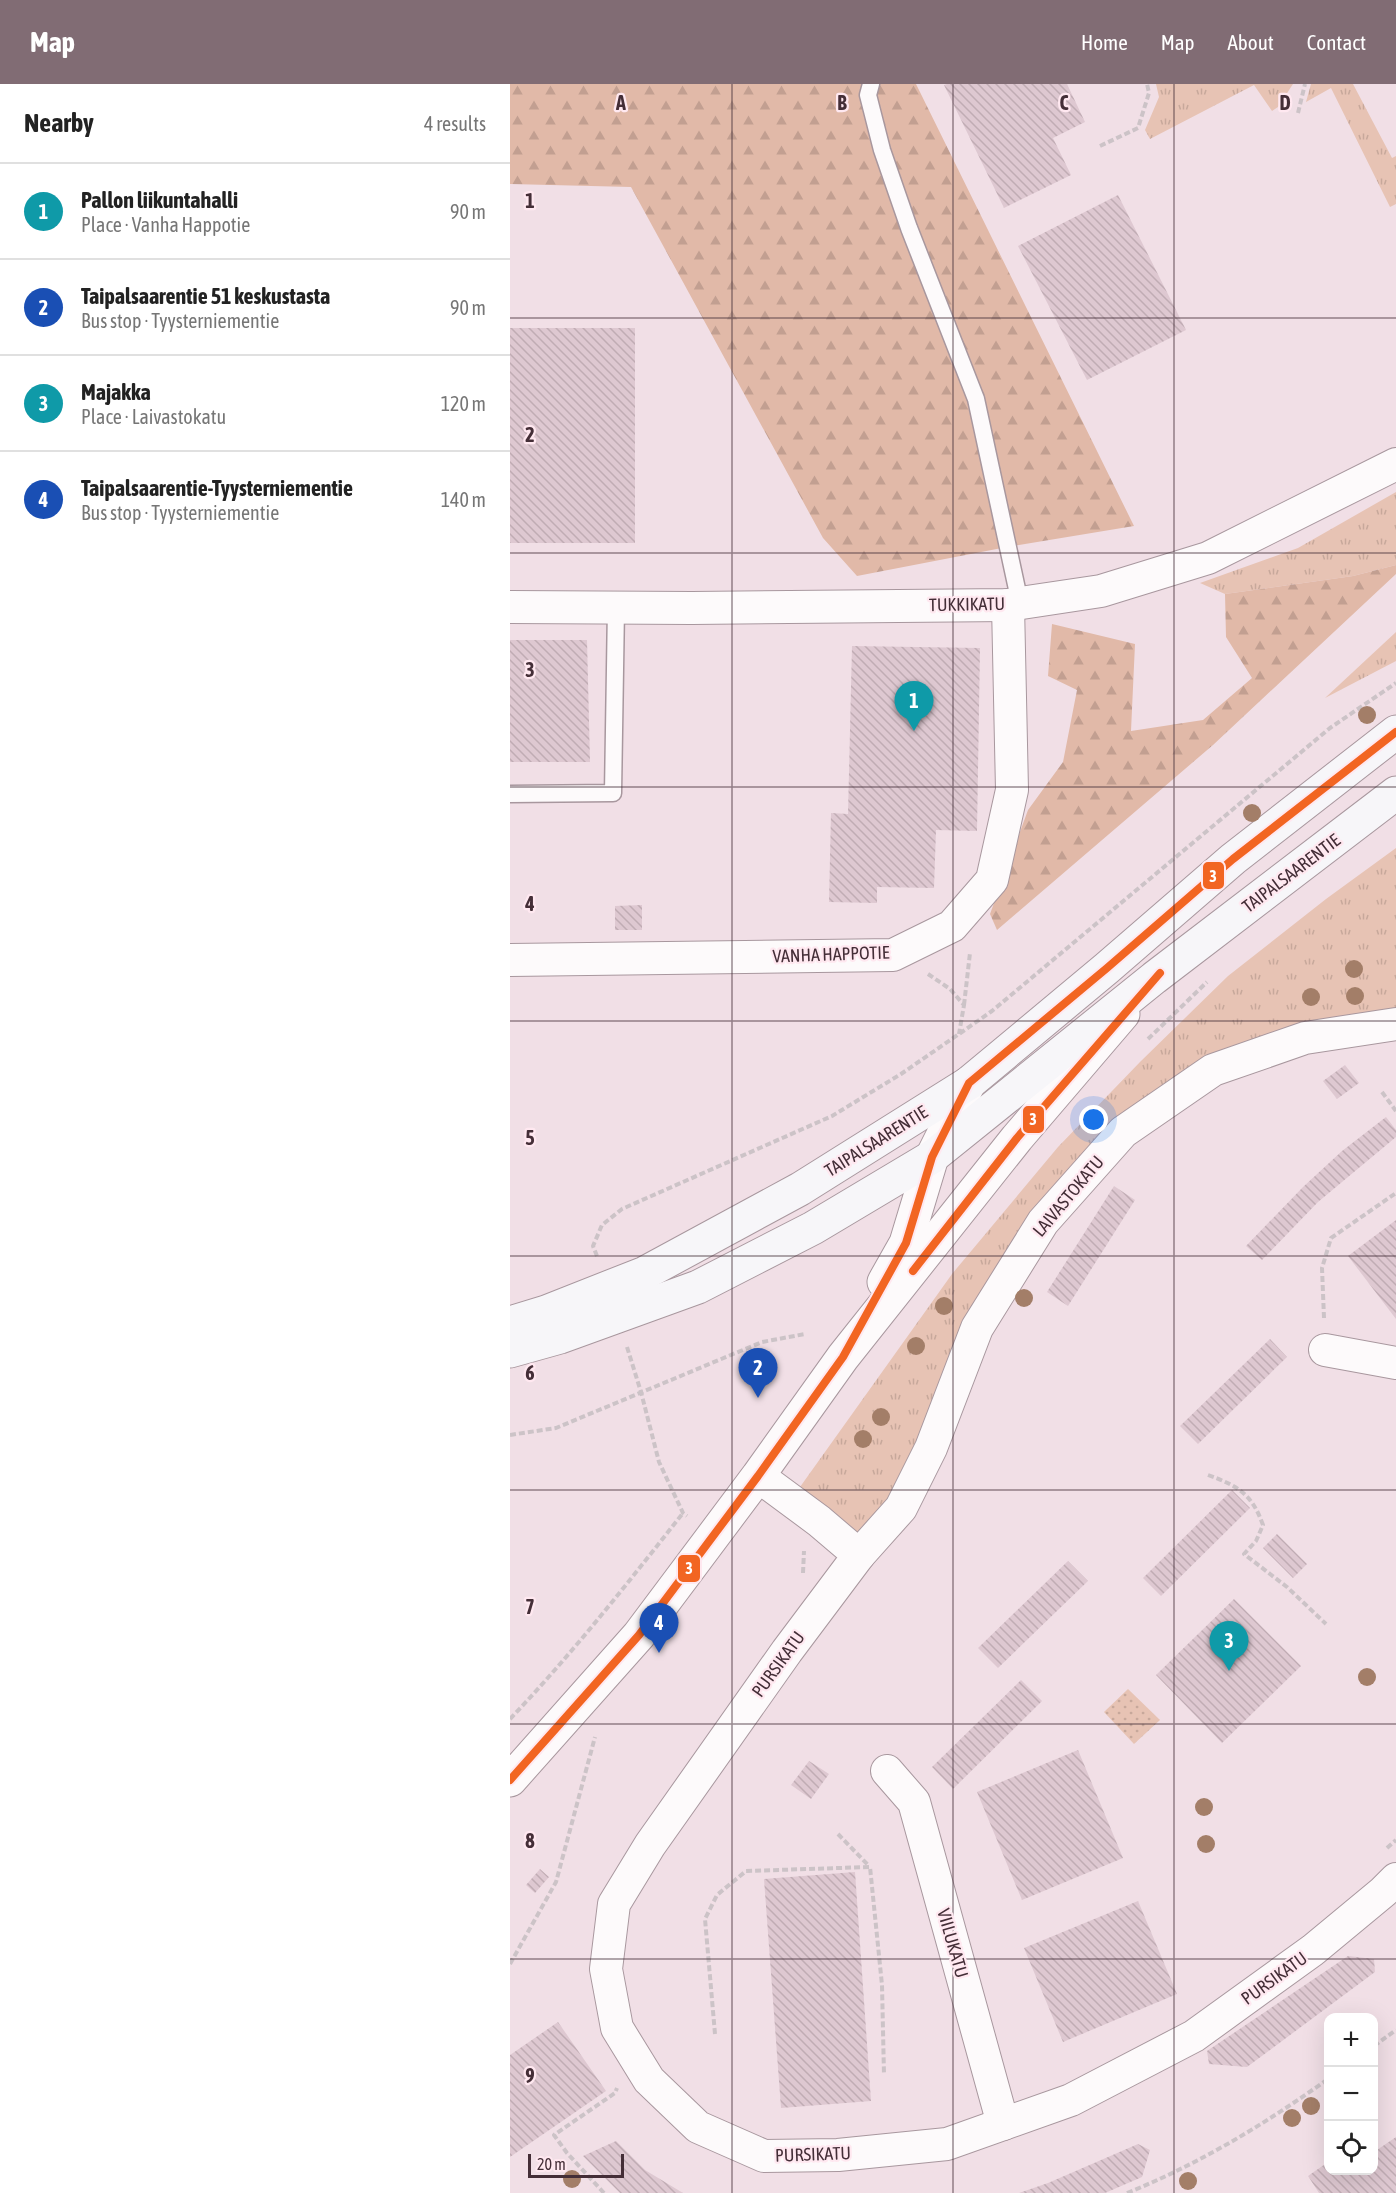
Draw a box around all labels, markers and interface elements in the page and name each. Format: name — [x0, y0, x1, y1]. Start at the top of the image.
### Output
text: Map — [30, 26, 75, 58]
text: Home — [1081, 30, 1128, 54]
text: Map — [1161, 30, 1195, 54]
text: About — [1228, 30, 1274, 54]
text: Contact — [1307, 30, 1366, 54]
text: A — [615, 91, 626, 114]
text: B — [837, 91, 847, 114]
text: C — [1060, 91, 1069, 114]
text: D — [1279, 91, 1291, 114]
text: Nearby — [24, 108, 94, 138]
text: 4 results — [424, 112, 486, 135]
text: Pallon liikuntahalli — [81, 187, 238, 213]
text: 1 — [525, 189, 535, 212]
text: 1 — [39, 200, 48, 223]
text: 90 m — [450, 200, 486, 223]
text: Place · Vanha Happotie — [81, 213, 250, 236]
text: Taipalsaarentie 51 keskustasta — [81, 283, 330, 309]
text: 2 — [39, 296, 48, 319]
text: 90 m — [450, 296, 486, 319]
text: Bus stop · Tyysterniementie — [81, 309, 279, 332]
text: Majakka — [81, 379, 151, 405]
text: 3 — [39, 392, 48, 415]
text: 120 m — [441, 392, 486, 415]
text: Place · Laivastokatu — [81, 405, 226, 428]
text: 2 — [525, 423, 535, 446]
text: Taipalsaarentie-Tyysterniementie — [81, 475, 353, 501]
text: 4 — [39, 488, 48, 511]
text: 140 m — [441, 488, 486, 511]
text: Bus stop · Tyysterniementie — [81, 501, 279, 524]
street label: TUKKIKATU — [929, 593, 1005, 615]
text: 3 — [525, 658, 535, 681]
pin: 1 — [894, 682, 934, 731]
street label: TAIPALSAARENTIE — [1238, 829, 1344, 917]
line badge: 3 — [1202, 861, 1225, 890]
text: 3 — [1209, 867, 1217, 885]
text: 4 — [524, 892, 535, 915]
street label: VANHA HAPPOTIE — [772, 941, 890, 967]
street label: TAIPALSAARENTIE — [821, 1101, 932, 1181]
line badge: 3 — [1022, 1105, 1045, 1134]
your location — [1079, 1105, 1108, 1134]
text: 3 — [1029, 1110, 1037, 1128]
text: 5 — [525, 1126, 535, 1149]
street label: LAIVASTOKATU — [1028, 1151, 1108, 1241]
pin: 2 — [738, 1348, 778, 1398]
text: 6 — [525, 1361, 535, 1384]
line badge: 3 — [677, 1554, 701, 1583]
text: 3 — [685, 1559, 693, 1577]
text: 7 — [525, 1595, 535, 1618]
pin: 4 — [640, 1604, 678, 1653]
pin: 3 — [1210, 1622, 1248, 1671]
street label: PURSIKATU — [747, 1627, 809, 1701]
text: 8 — [525, 1829, 535, 1852]
street label: VIILUKATU — [933, 1906, 973, 1980]
street label: PURSIKATU — [1237, 1947, 1311, 2009]
map controls — [1324, 2013, 1378, 2175]
button: + — [1324, 2013, 1378, 2067]
text: 9 — [525, 2064, 535, 2087]
button: − — [1324, 2067, 1378, 2121]
button: locate — [1324, 2121, 1378, 2175]
street label: PURSIKATU — [775, 2142, 851, 2166]
scale bar — [528, 2151, 624, 2178]
text: 20 m — [537, 2155, 566, 2173]

